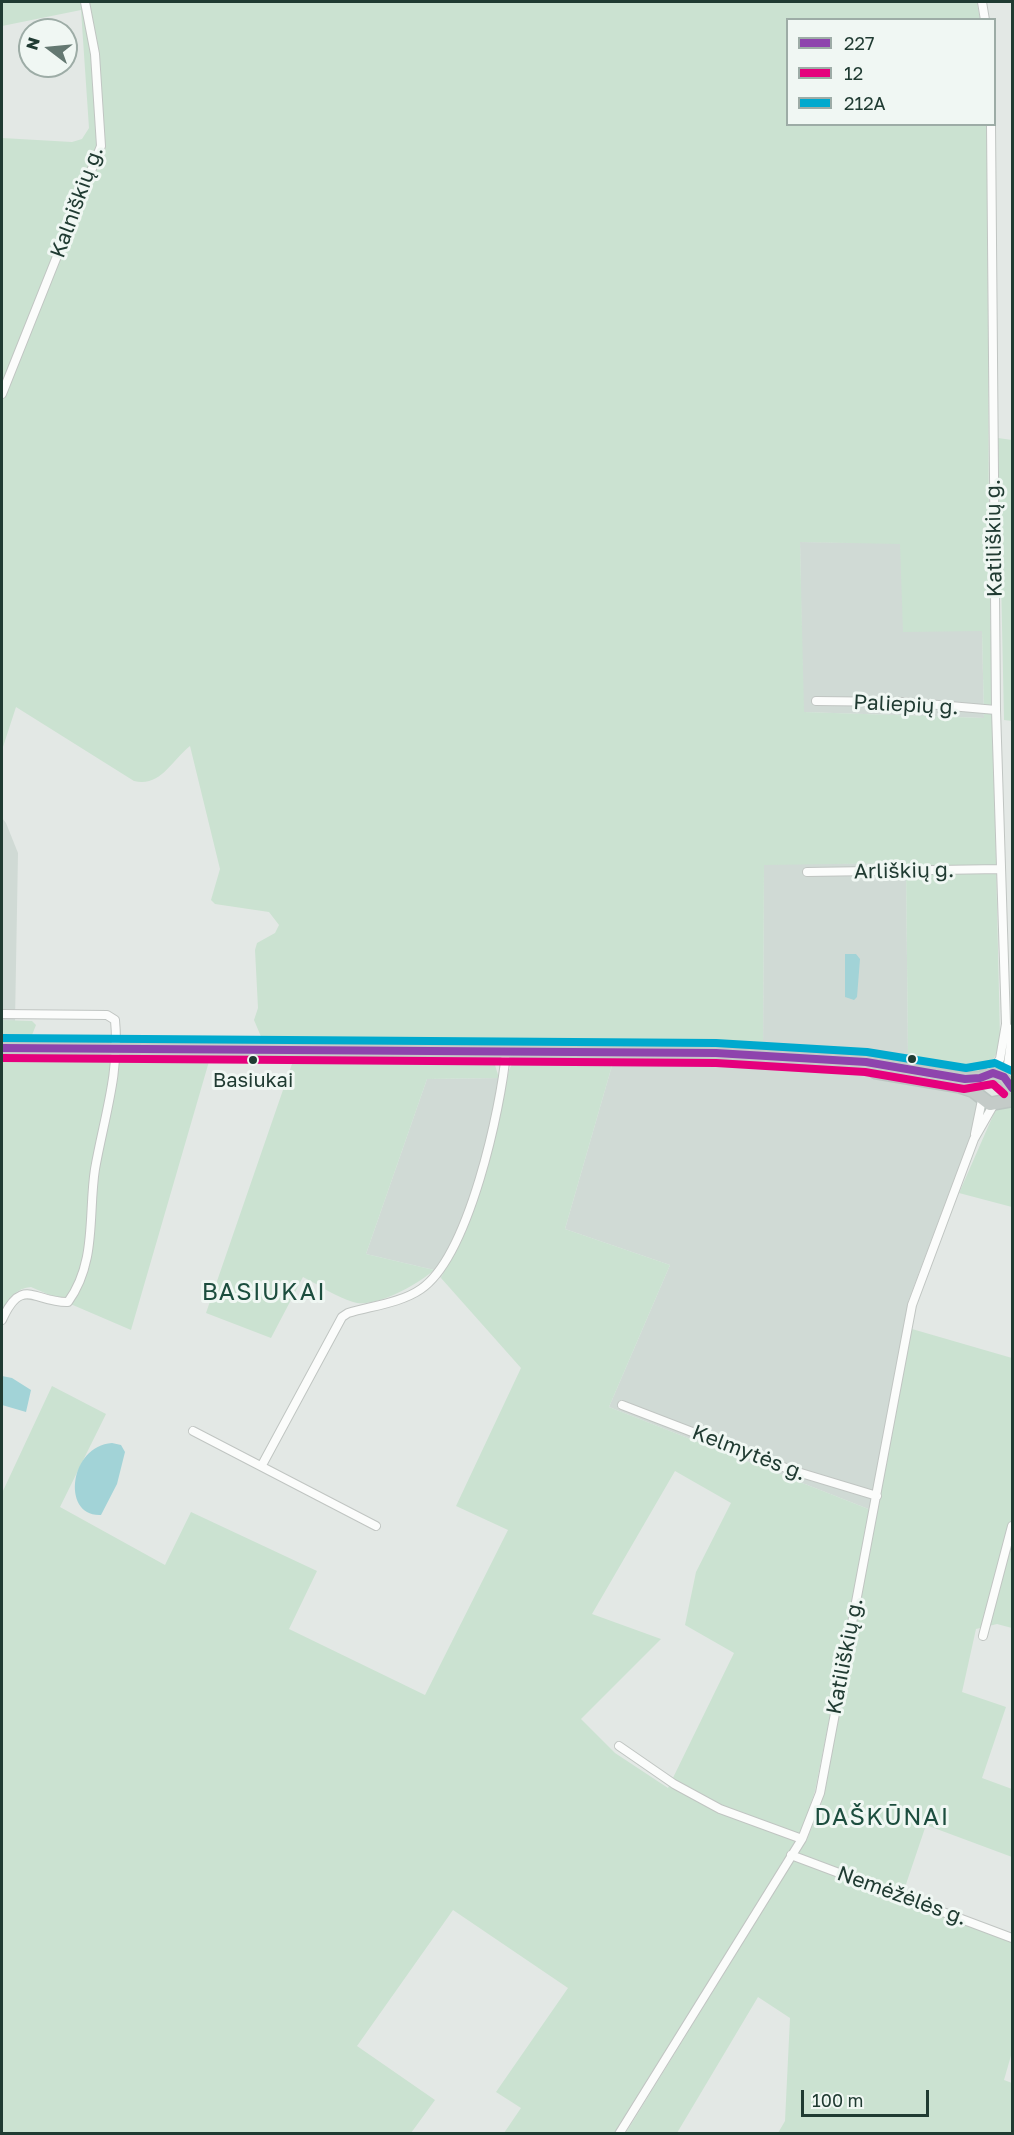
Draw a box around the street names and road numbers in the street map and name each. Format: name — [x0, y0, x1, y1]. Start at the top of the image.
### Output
street label: Kalniškių g. — [45, 143, 109, 261]
street label: Katiliškių g. — [980, 479, 1008, 597]
street label: Paliepių g. — [853, 690, 959, 720]
street label: Arliškių g. — [854, 858, 954, 884]
street label: Kelmytės g. — [689, 1420, 809, 1486]
street label: Katiliškių g. — [821, 1596, 869, 1716]
street label: Nemėžėlės g. — [834, 1861, 970, 1931]

